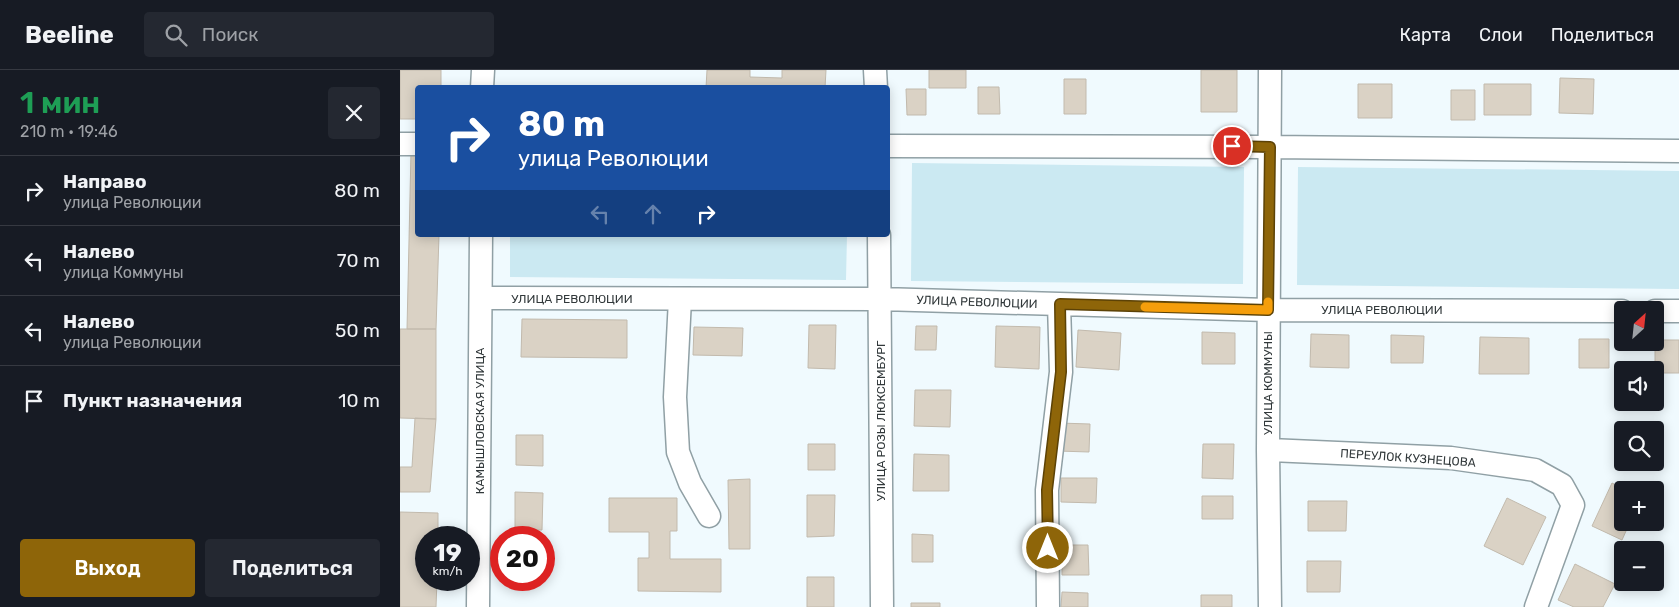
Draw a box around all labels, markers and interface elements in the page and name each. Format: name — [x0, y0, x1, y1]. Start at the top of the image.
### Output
search box — [144, 12, 494, 57]
text: Beeline — [25, 21, 114, 49]
icon: search — [162, 21, 190, 49]
text: Поиск — [202, 23, 259, 46]
text: Карта — [1400, 24, 1451, 46]
text: Слои — [1479, 24, 1523, 46]
text: Поделиться — [1551, 24, 1654, 46]
text: 1 мин — [20, 85, 100, 121]
button: close — [328, 87, 380, 139]
text: 80 m — [518, 103, 605, 145]
icon: right — [435, 105, 500, 170]
text: 210 m · 19:46 — [20, 122, 118, 141]
pin — [1211, 125, 1253, 167]
icon: arrive — [1218, 132, 1246, 160]
text: улица Революции — [518, 145, 709, 172]
text: Направо — [63, 170, 147, 193]
icon: right — [20, 177, 48, 205]
text: 80 m — [334, 179, 380, 202]
text: улица Революции — [63, 193, 202, 212]
icon: left — [586, 200, 614, 228]
icon: ahead — [639, 200, 667, 228]
icon: right — [692, 200, 720, 228]
text: Налево — [63, 240, 135, 263]
icon: left — [20, 247, 48, 275]
text: 70 m — [337, 249, 380, 272]
text: улица Коммуны — [63, 263, 184, 282]
street label: УЛИЦА РЕВОЛЮЦИИ — [511, 292, 633, 306]
street label: УЛИЦА РЕВОЛЮЦИИ — [916, 293, 1038, 311]
north arrow — [1614, 301, 1664, 351]
map controls — [1614, 301, 1664, 591]
street label: УЛИЦА РЕВОЛЮЦИИ — [1321, 303, 1443, 317]
text: Налево — [63, 310, 135, 333]
icon: left — [20, 317, 48, 345]
text: 50 m — [335, 319, 380, 342]
street label: УЛИЦА КОММУНЫ — [1261, 331, 1275, 435]
text: улица Революции — [63, 333, 202, 352]
street label: УЛИЦА РОЗЫ ЛЮКСЕМБУРГ — [874, 340, 888, 501]
street label: КАМЫШЛОВСКАЯ УЛИЦА — [473, 348, 487, 494]
button: sound — [1614, 361, 1664, 411]
icon: arrive — [20, 387, 48, 415]
text: Пункт назначения — [63, 389, 242, 412]
text: 10 m — [338, 389, 380, 412]
button: search — [1614, 421, 1664, 471]
street label: ПЕРЕУЛОК КУЗНЕЦОВА — [1340, 446, 1476, 470]
button: + — [1614, 481, 1664, 531]
position arrow — [1021, 521, 1073, 573]
speed limit sign: 20 — [490, 526, 555, 591]
text: 19 — [433, 538, 462, 567]
button: Выход — [20, 539, 195, 597]
button: Поделиться — [205, 539, 380, 597]
button: − — [1614, 541, 1664, 591]
text: km/h — [433, 564, 462, 578]

